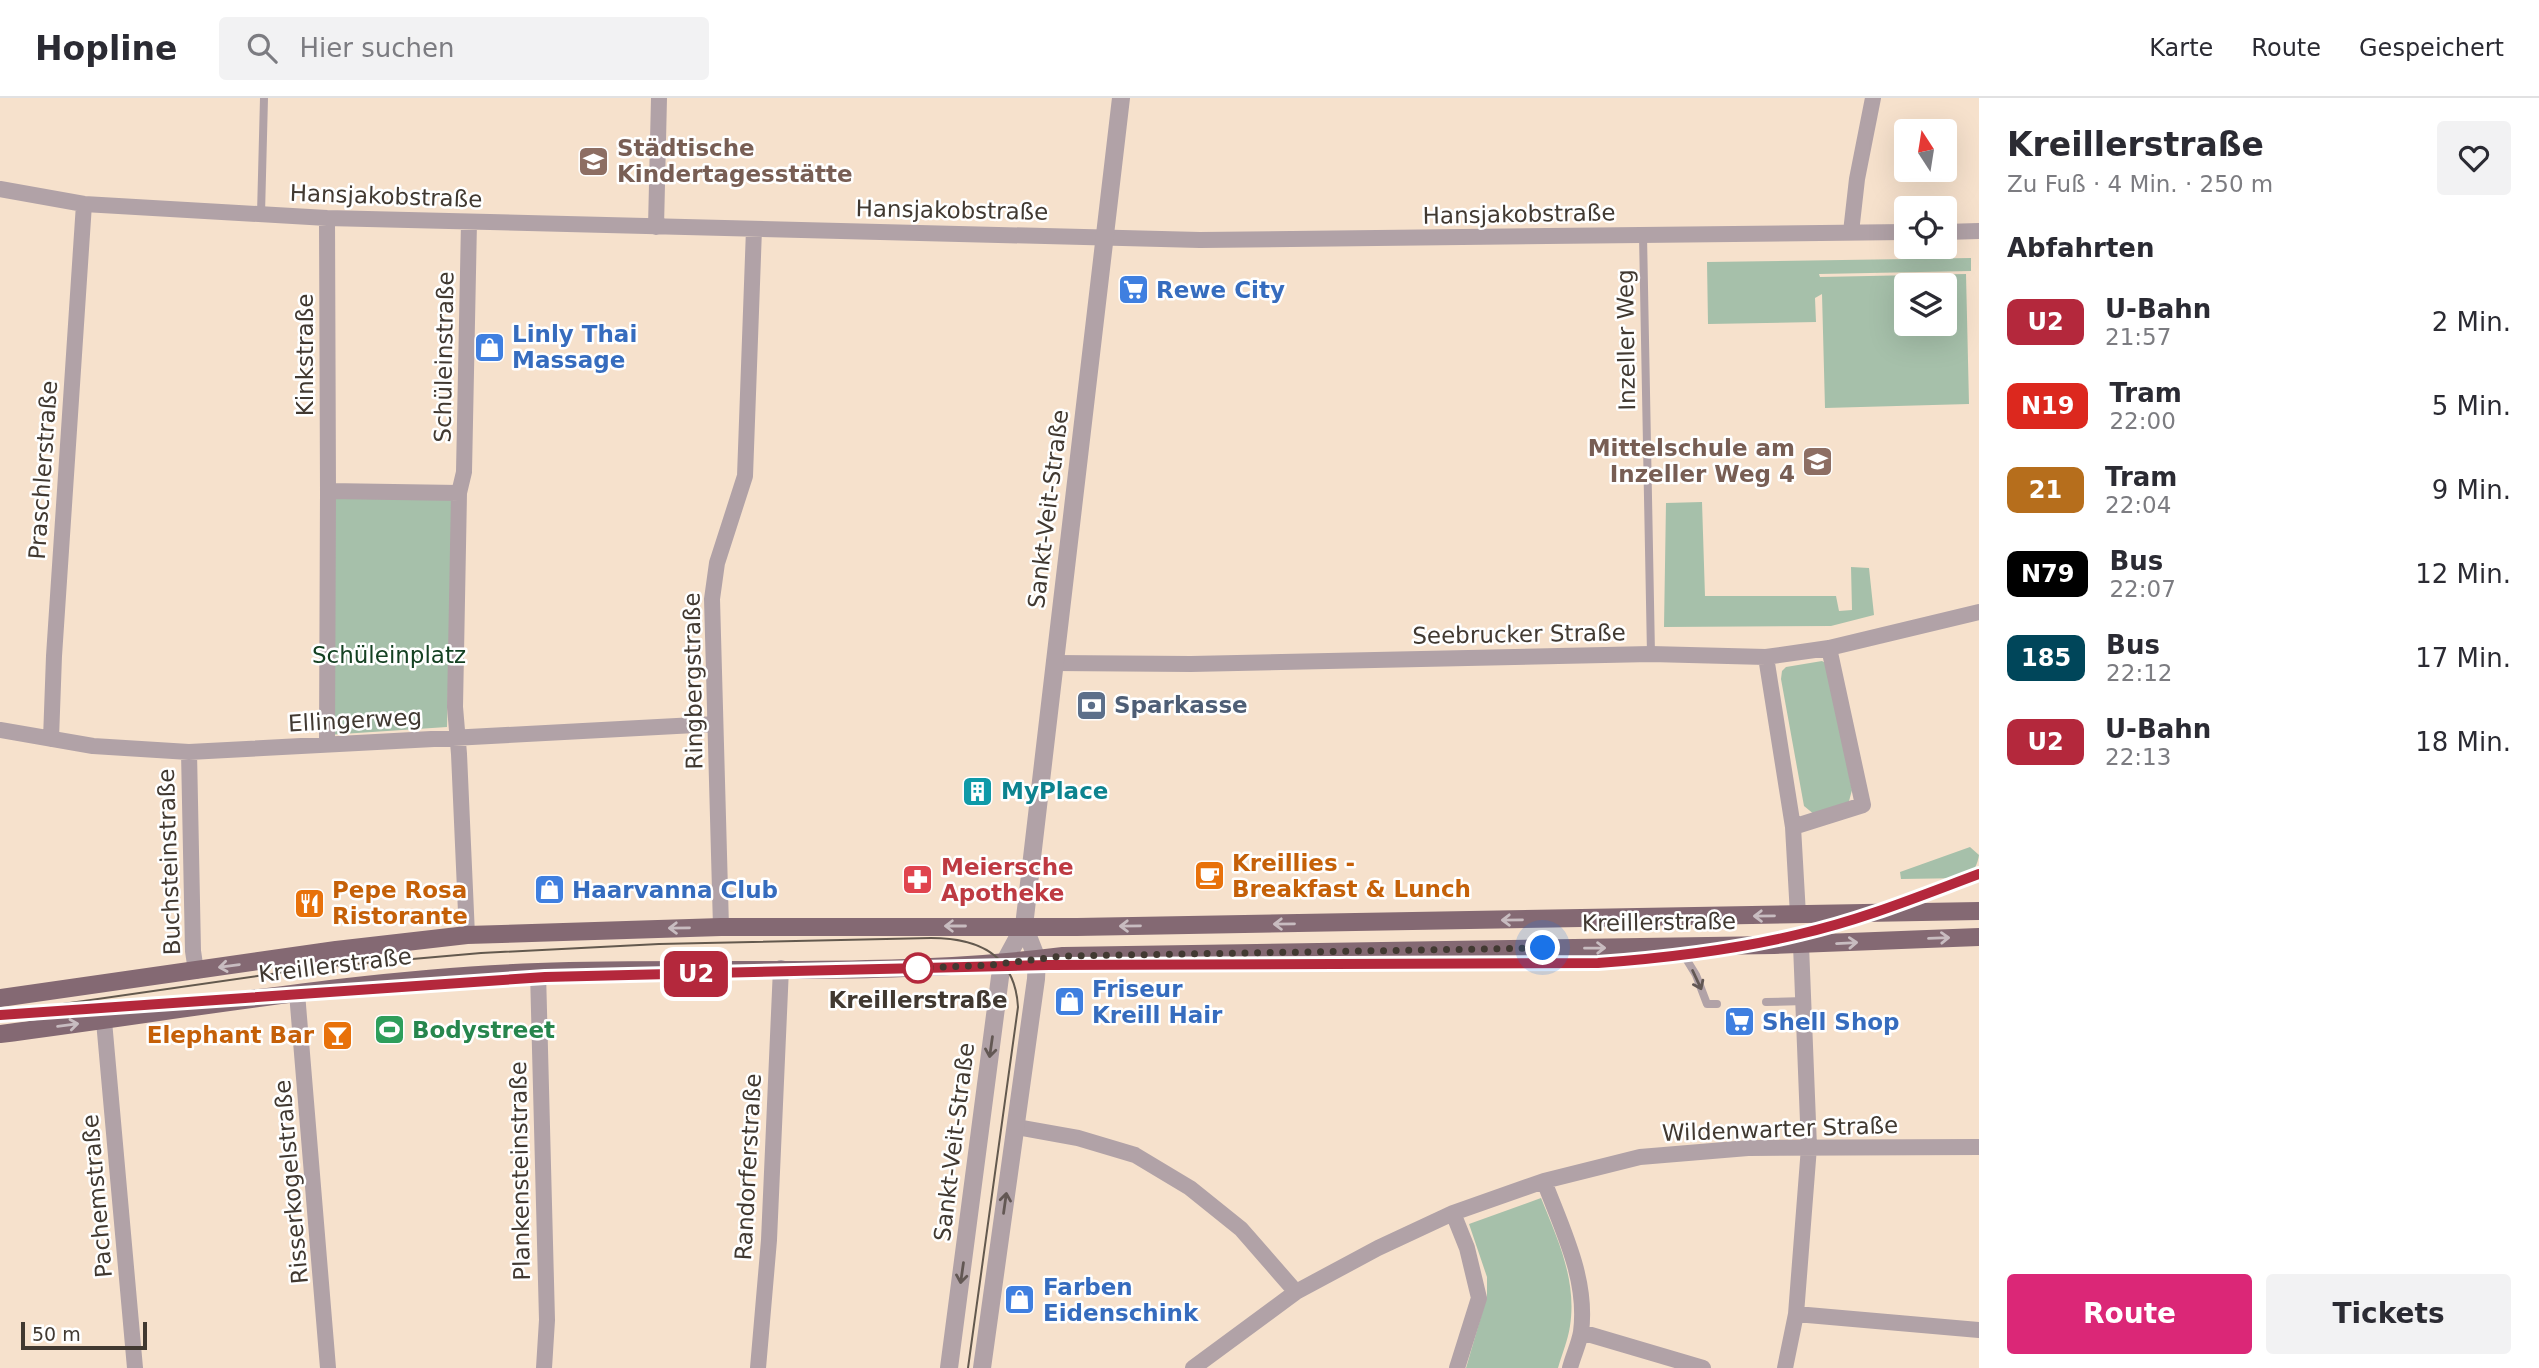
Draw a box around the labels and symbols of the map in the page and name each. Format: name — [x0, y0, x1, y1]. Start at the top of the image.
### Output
north arrow — [1894, 119, 1956, 182]
place label: Städtische Kindertagesstätte — [617, 135, 853, 187]
school or university icon: Städtische Kindertagesstätte — [577, 144, 611, 178]
street label: Hansjakobstraße — [289, 180, 483, 212]
street label: Hansjakobstraße — [855, 195, 1049, 225]
street label: Hansjakobstraße — [1422, 199, 1616, 229]
street label: Inzeller Weg — [1612, 269, 1640, 411]
street label: Schüleinstraße — [430, 271, 458, 443]
supermarket icon: Rewe City — [1116, 273, 1150, 307]
place label: Rewe City — [1156, 277, 1285, 303]
street label: Kinkstraße — [292, 294, 318, 416]
place label: Linly Thai Massage — [512, 321, 637, 373]
shop icon: Linly Thai Massage — [472, 330, 506, 364]
street label: Praschlerstraße — [24, 380, 62, 560]
street label: Sankt-Veit-Straße — [1023, 408, 1073, 610]
place label: Mittelschule am Inzeller Weg 4 — [1588, 435, 1795, 487]
school or university icon: Mittelschule am Inzeller Weg 4 — [1801, 444, 1835, 478]
street label: Ringbergstraße — [678, 592, 708, 770]
street label: Seebrucker Straße — [1412, 619, 1626, 649]
park label: Schüleinplatz — [312, 642, 466, 668]
bank icon: Sparkasse — [1074, 688, 1108, 722]
place label: Sparkasse — [1114, 692, 1248, 718]
street label: Ellingerweg — [287, 704, 423, 736]
street label: Buchsteinstraße — [153, 768, 185, 956]
building icon: MyPlace — [961, 774, 995, 808]
place label: MyPlace — [1001, 778, 1108, 804]
place label: Kreillies - Breakfast & Lunch — [1232, 850, 1471, 902]
place label: Meiersche Apotheke — [941, 854, 1074, 906]
cafe icon: Kreillies - Breakfast & Lunch — [1192, 859, 1226, 893]
pharmacy icon: Meiersche Apotheke — [901, 863, 935, 897]
shop icon: Haarvanna Club — [532, 873, 566, 907]
place label: Pepe Rosa Ristorante — [332, 877, 468, 929]
place label: Haarvanna Club — [572, 877, 778, 903]
restaurant icon: Pepe Rosa Ristorante — [292, 886, 326, 920]
street label: Kreillerstraße — [1582, 908, 1736, 936]
one-way arrow — [1753, 909, 1776, 923]
one-way arrow — [1501, 913, 1524, 927]
one-way arrow — [1273, 917, 1296, 931]
one-way arrow — [944, 919, 967, 933]
one-way arrow — [1118, 920, 1141, 933]
one-way arrow — [668, 921, 691, 934]
your location — [1525, 930, 1560, 965]
one-way arrow — [1928, 932, 1951, 945]
one-way arrow — [1835, 936, 1858, 949]
one-way arrow — [1583, 941, 1606, 955]
street label: Kreillerstraße — [257, 943, 413, 987]
line badge: U2 — [664, 951, 728, 997]
marker: Kreillerstraße — [903, 953, 933, 983]
one-way arrow — [218, 959, 241, 972]
one-way arrow — [1691, 968, 1704, 990]
place label: Friseur Kreill Hair — [1092, 976, 1223, 1028]
shop icon: Friseur Kreill Hair — [1052, 985, 1086, 1019]
place label: Kreillerstraße — [828, 987, 1008, 1013]
supermarket icon: Shell Shop — [1722, 1005, 1756, 1039]
place label: Shell Shop — [1762, 1009, 1900, 1035]
sports icon: Bodystreet — [372, 1013, 406, 1047]
place label: Bodystreet — [412, 1017, 555, 1043]
bar icon: Elephant Bar — [320, 1018, 354, 1052]
one-way arrow — [56, 1019, 79, 1032]
place label: Elephant Bar — [147, 1022, 315, 1048]
one-way arrow — [984, 1035, 997, 1058]
street label: Sankt-Veit-Straße — [929, 1041, 979, 1243]
street label: Plankensteinstraße — [505, 1061, 535, 1281]
street label: Randorferstraße — [730, 1073, 766, 1261]
street label: Risserkogelstraße — [269, 1079, 313, 1285]
street label: Wildenwarter Straße — [1661, 1112, 1899, 1146]
street label: Pachemstraße — [77, 1113, 117, 1279]
one-way arrow — [999, 1193, 1012, 1215]
one-way arrow — [956, 1261, 969, 1284]
place label: Farben Eidenschink — [1043, 1274, 1199, 1326]
shop icon: Farben Eidenschink — [1003, 1283, 1037, 1317]
scale bar — [21, 1319, 147, 1351]

